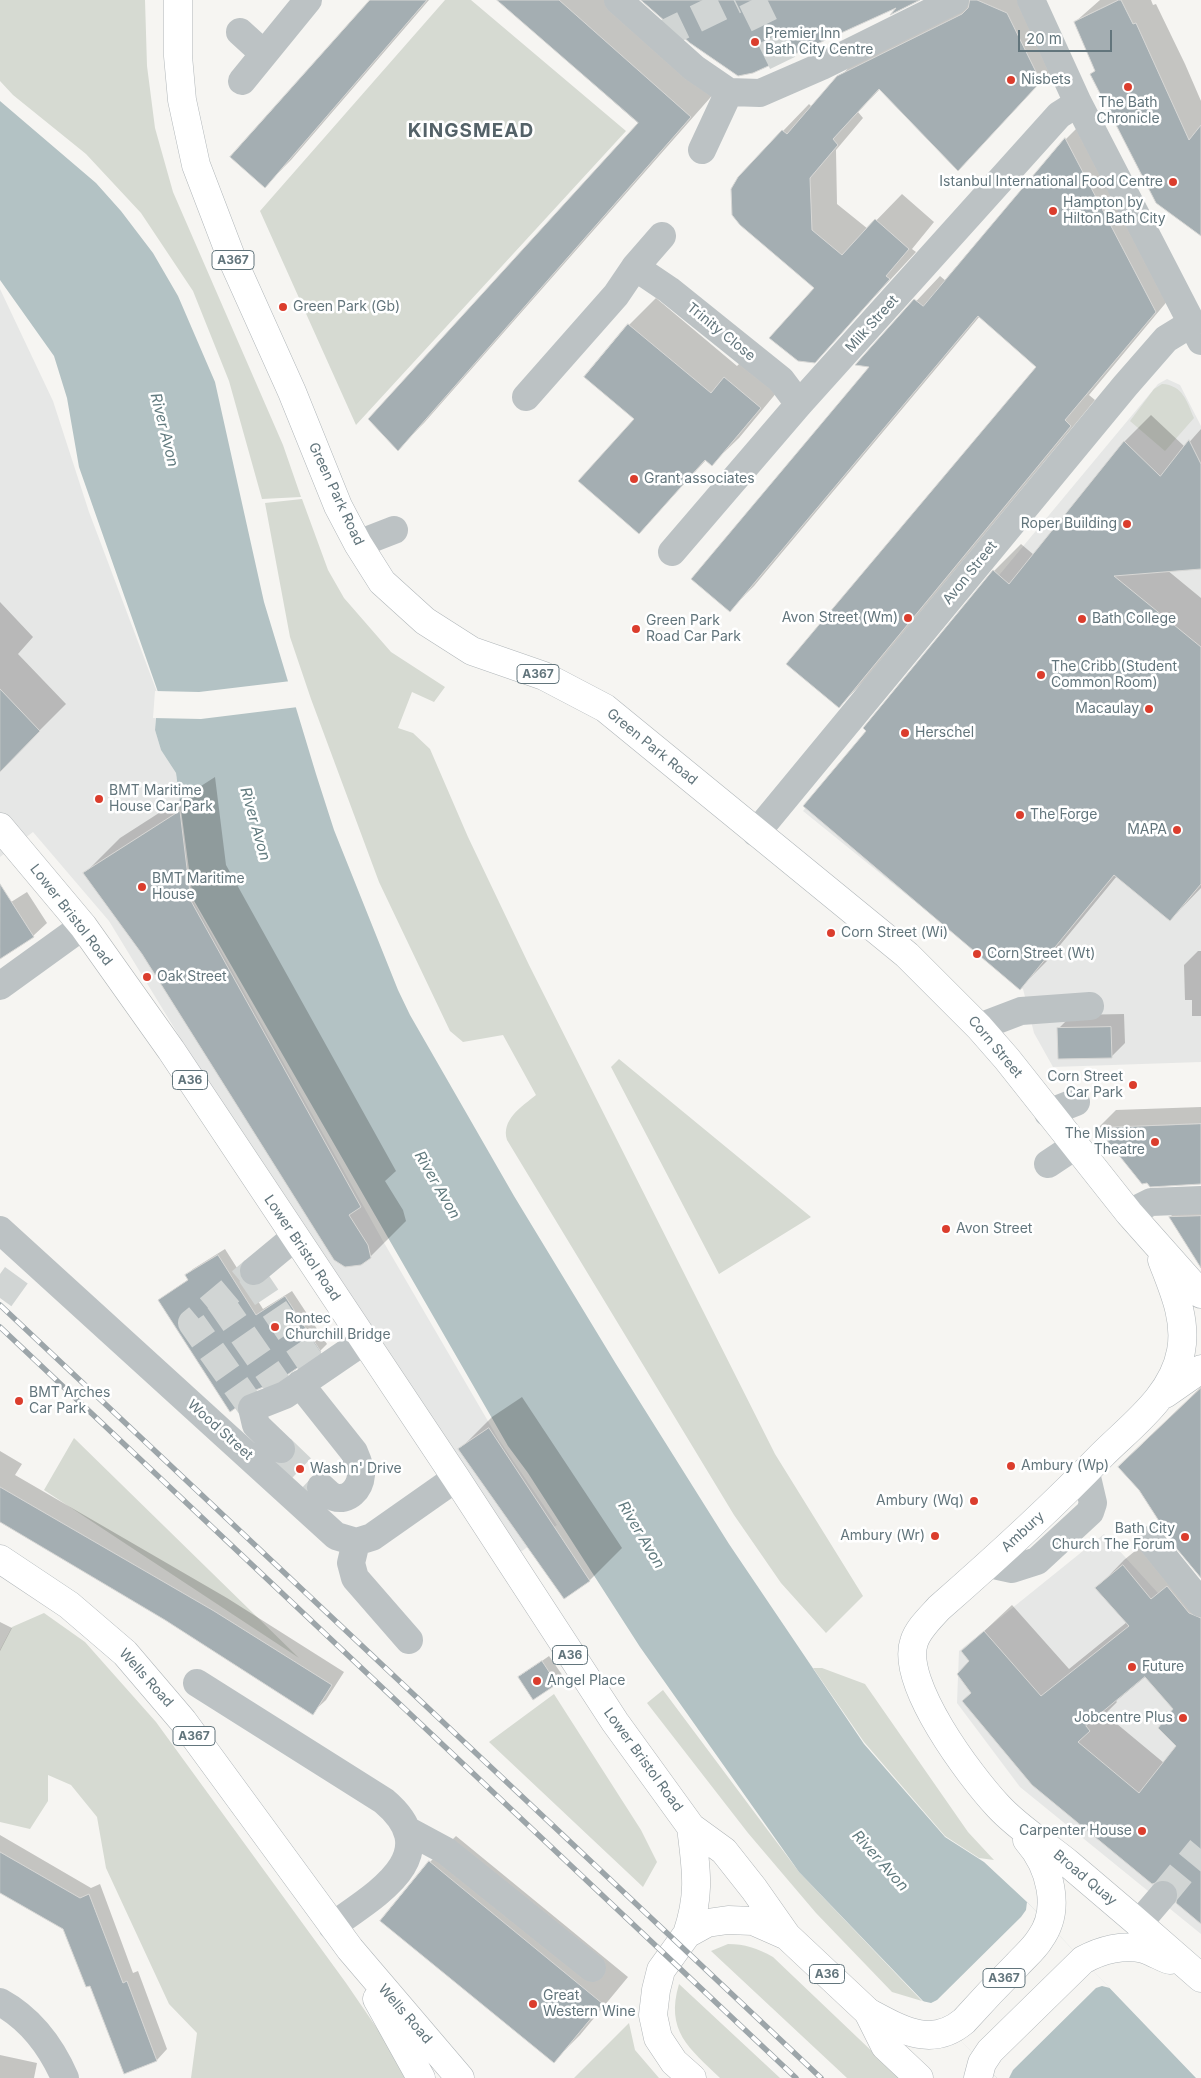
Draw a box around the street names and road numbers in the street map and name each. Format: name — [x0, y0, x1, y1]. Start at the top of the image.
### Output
road number: A367 — [212, 250, 254, 270]
street label: Milk Street — [842, 292, 902, 356]
street label: Trinity Close — [683, 299, 759, 365]
street label: Green Park Road — [305, 440, 367, 548]
street label: Avon Street — [939, 538, 1001, 608]
road number: A367 — [517, 664, 559, 684]
street label: Green Park Road — [603, 705, 701, 789]
street label: Lower Bristol Road — [26, 861, 116, 969]
street label: Corn Street — [964, 1013, 1026, 1081]
road number: A36 — [172, 1070, 208, 1090]
street label: Lower Bristol Road — [260, 1192, 344, 1304]
street label: Wood Street — [184, 1396, 256, 1464]
street label: Ambury — [998, 1508, 1048, 1556]
street label: Wells Road — [115, 1645, 177, 1711]
road number: A36 — [552, 1646, 588, 1664]
street label: Lower Bristol Road — [600, 1705, 686, 1815]
road number: A367 — [173, 1726, 215, 1745]
street label: Broad Quay — [1050, 1847, 1120, 1909]
road number: A36 — [810, 1965, 844, 1984]
road number: A367 — [983, 1969, 1025, 1988]
street label: Wells Road — [375, 1981, 435, 2047]

